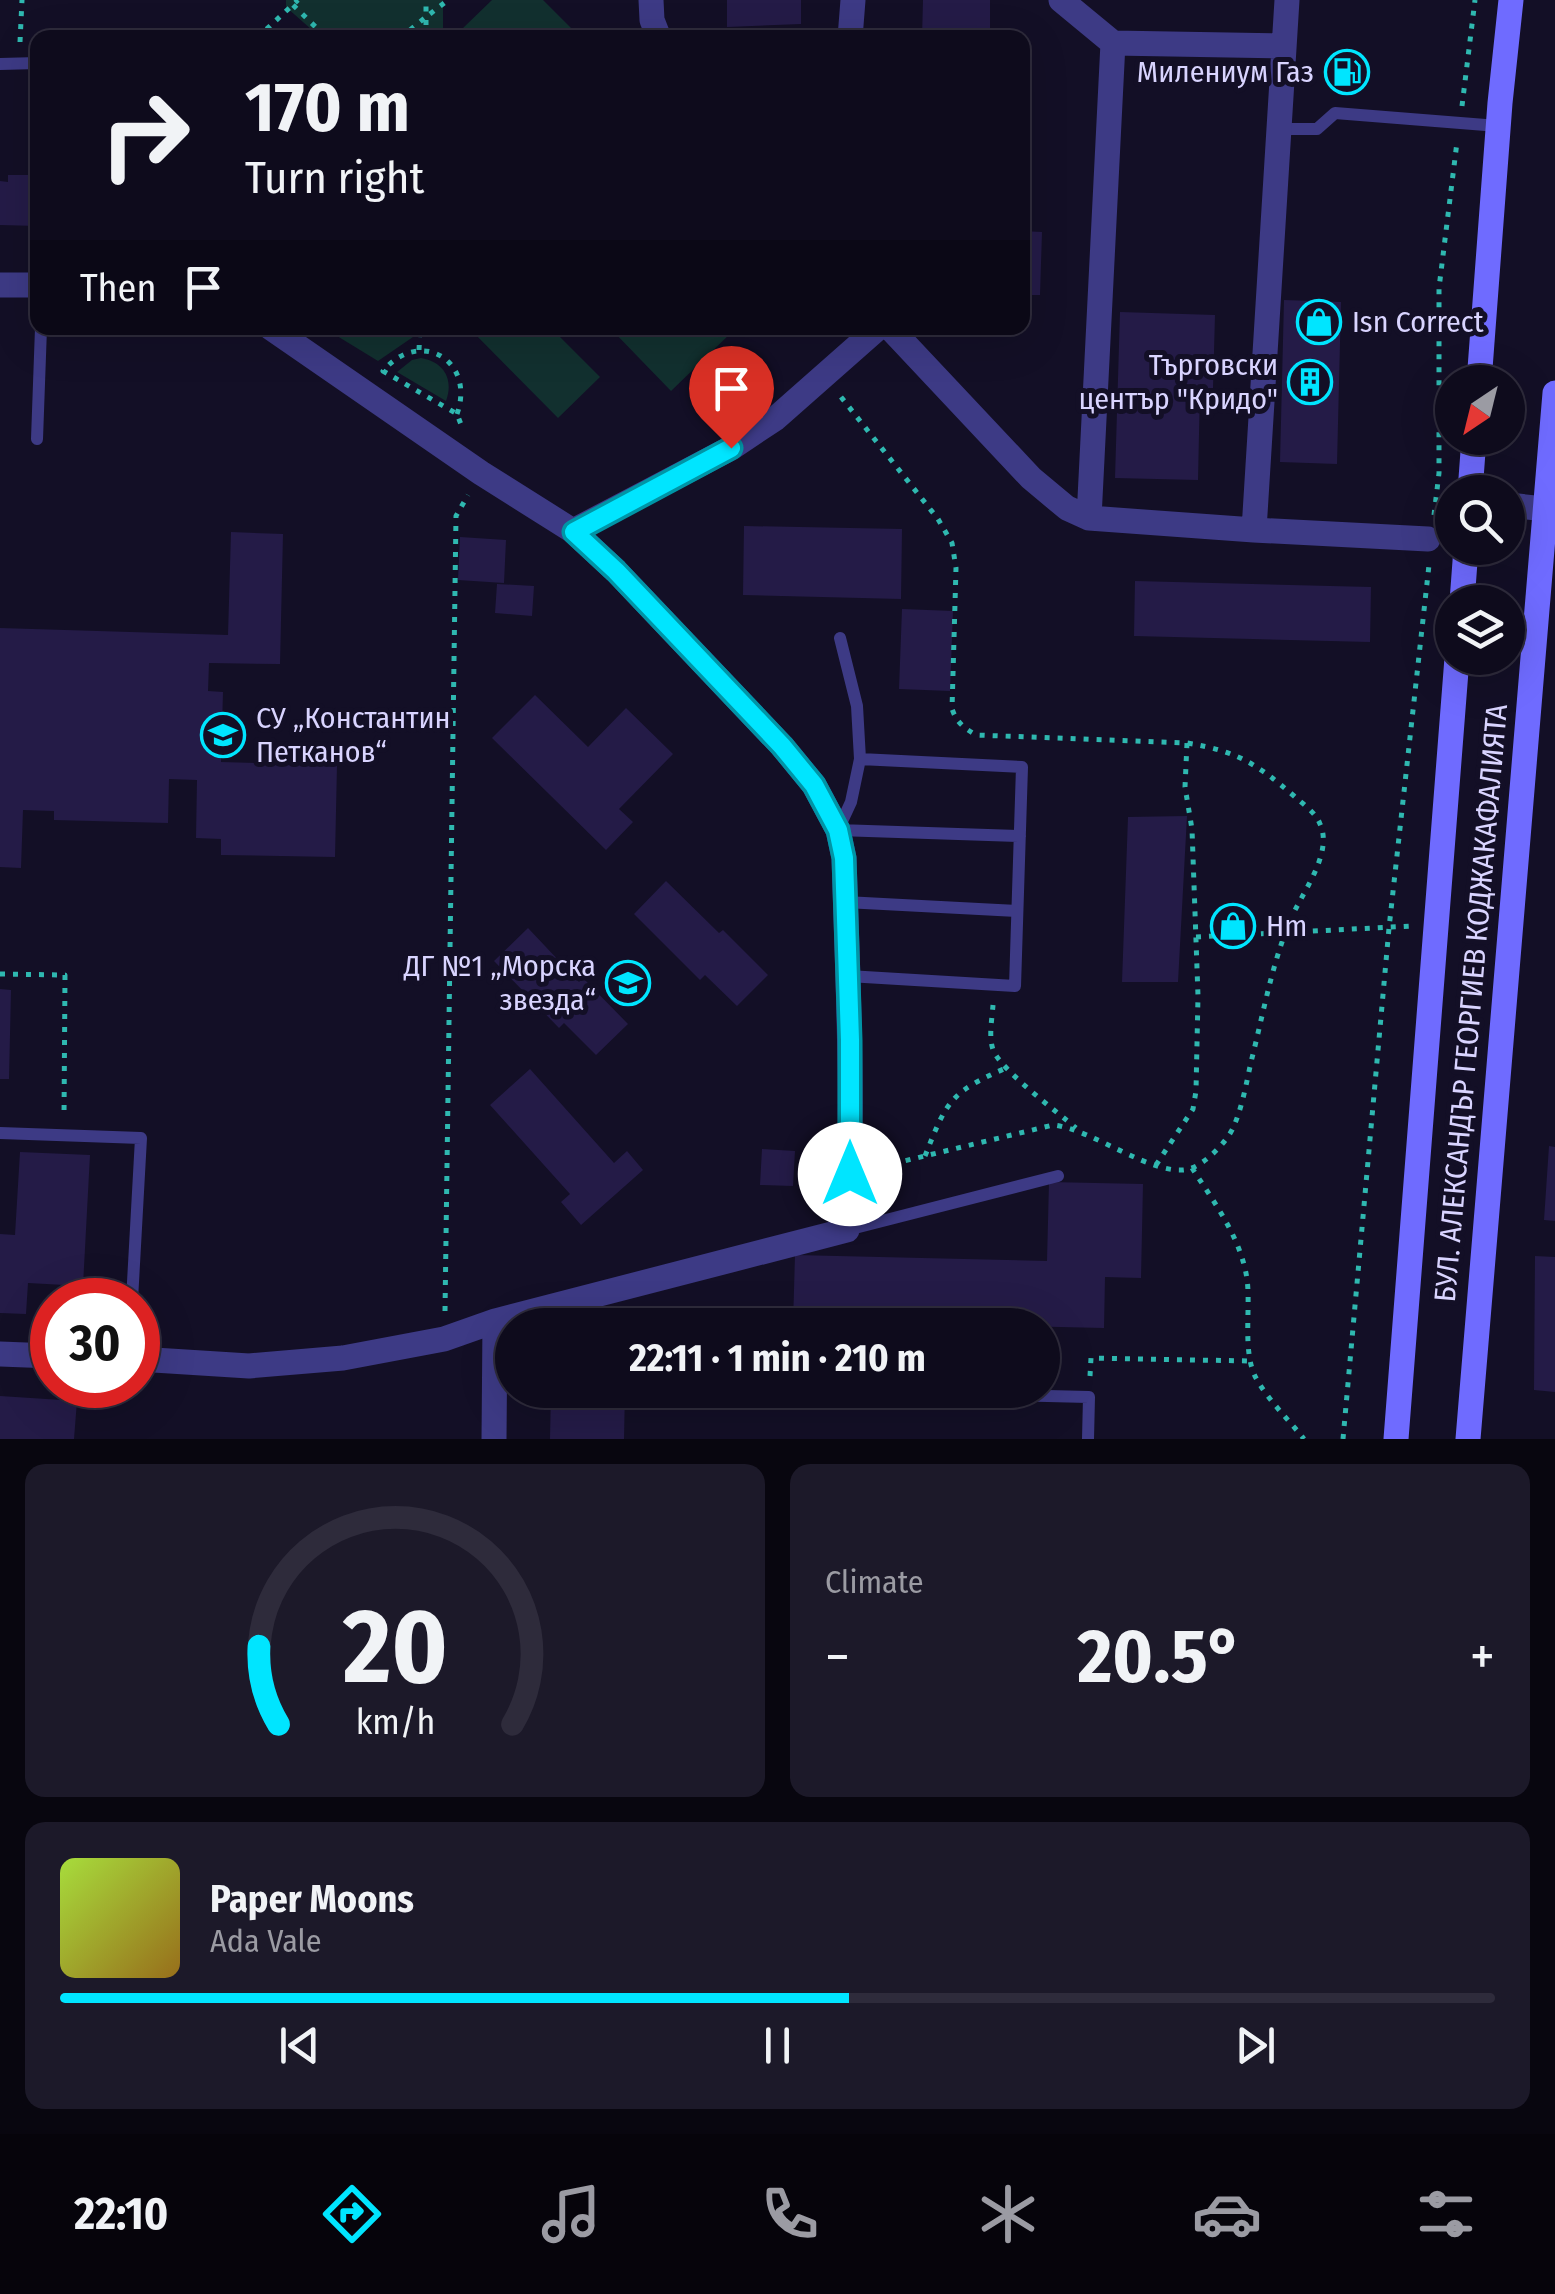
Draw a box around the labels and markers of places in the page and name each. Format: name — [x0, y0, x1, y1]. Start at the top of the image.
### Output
fuel station icon: Милениум Газ — [1324, 49, 1370, 95]
place label: Милениум Газ — [1137, 54, 1314, 90]
shop icon: Isn Correct — [1296, 299, 1342, 345]
place label: Isn Correct — [1352, 304, 1484, 340]
pin — [689, 346, 774, 449]
place label: Търговски център "Кридо" — [1079, 347, 1278, 417]
building icon: Търговски център "Кридо" — [1287, 359, 1333, 405]
place label: СУ „Константин Петканов“ — [256, 700, 451, 770]
school or university icon: СУ „Константин Петканов“ — [200, 712, 246, 758]
shop icon: Hm — [1210, 903, 1256, 949]
place label: Hm — [1266, 908, 1307, 944]
place label: ДГ №1 „Морска звезда“ — [403, 948, 596, 1018]
school or university icon: ДГ №1 „Морска звезда“ — [605, 960, 651, 1006]

